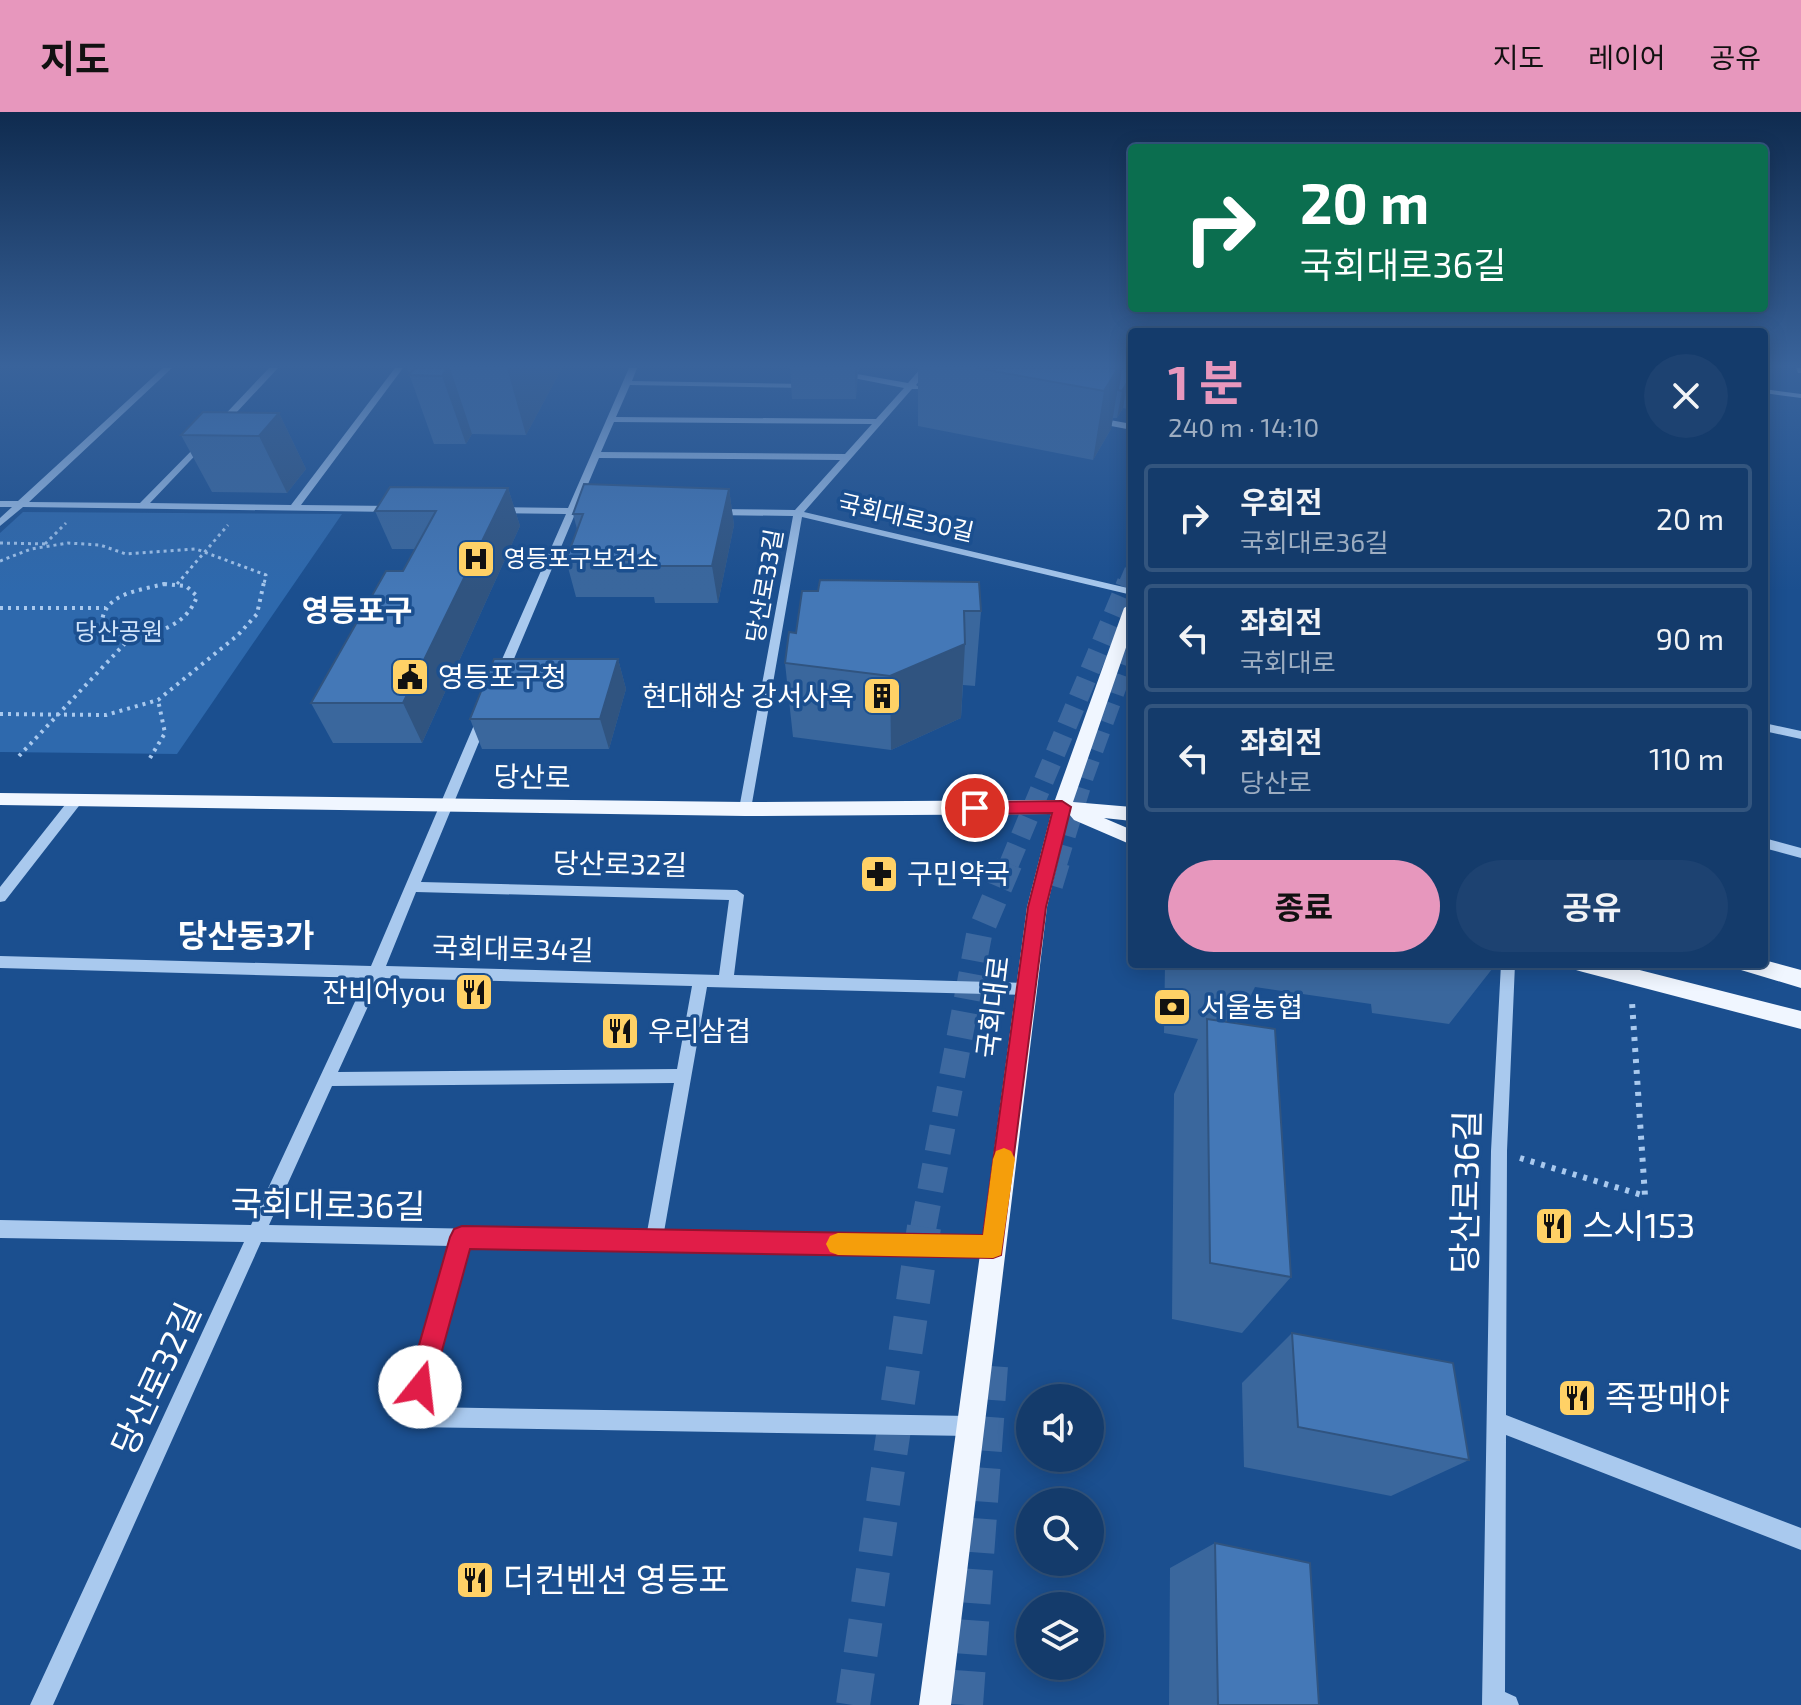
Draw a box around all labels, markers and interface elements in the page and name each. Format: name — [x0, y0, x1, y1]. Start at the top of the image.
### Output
text: 지도 — [40, 35, 110, 81]
text: 지도 — [1493, 40, 1544, 74]
text: 레이어 — [1588, 40, 1665, 74]
text: 공유 — [1709, 40, 1761, 74]
text: 20 m — [1300, 168, 1429, 235]
icon: right — [1168, 176, 1272, 280]
text: 국회대로36길 — [1300, 242, 1506, 285]
text: 1 분 — [1168, 352, 1243, 410]
button: close — [1644, 354, 1728, 438]
text: 240 m · 14:10 — [1168, 411, 1319, 442]
text: 우회전 — [1240, 483, 1323, 519]
street label: 국회대로30길 — [836, 487, 977, 546]
icon: right — [1172, 496, 1216, 540]
text: 20 m — [1656, 500, 1724, 536]
text: 국회대로36길 — [1240, 526, 1389, 557]
street label: 당산로33길 — [739, 527, 788, 645]
hospital icon: 영등포구보건소 — [455, 538, 497, 580]
place label: 영등포구보건소 — [504, 543, 659, 572]
district label: 영등포구 — [302, 591, 412, 627]
text: 좌회전 — [1240, 603, 1323, 639]
park label: 당산공원 — [75, 616, 163, 645]
icon: left — [1172, 616, 1216, 660]
text: 90 m — [1656, 620, 1724, 656]
text: 국회대로 — [1240, 646, 1336, 677]
public building icon: 영등포구청 — [389, 656, 431, 698]
place label: 영등포구청 — [438, 659, 567, 693]
building icon: 현대해상 강서사옥 — [861, 675, 903, 717]
place label: 현대해상 강서사옥 — [642, 678, 854, 712]
text: 좌회전 — [1240, 723, 1323, 759]
icon: left — [1172, 736, 1216, 780]
text: 110 m — [1649, 740, 1724, 776]
street label: 당산로 — [493, 758, 571, 794]
text: 당산로 — [1240, 766, 1312, 797]
pin — [941, 774, 1009, 842]
icon: arrive — [953, 786, 997, 830]
street label: 당산로32길 — [553, 845, 687, 881]
pharmacy icon: 구민약국 — [858, 853, 900, 895]
place label: 구민약국 — [907, 856, 1010, 890]
button: 종료 — [1168, 860, 1440, 952]
button: 공유 — [1456, 860, 1728, 952]
district label: 당산동3가 — [178, 915, 315, 953]
street label: 국회대로34길 — [432, 930, 594, 966]
street label: 국회대로 — [969, 954, 1015, 1060]
restaurant icon: 잔비어you — [453, 971, 495, 1013]
place label: 잔비어you — [322, 974, 446, 1008]
bank icon: 서울농협 — [1151, 986, 1193, 1028]
place label: 서울농협 — [1200, 989, 1303, 1023]
restaurant icon: 우리삼겹 — [599, 1010, 641, 1052]
place label: 우리삼겹 — [648, 1013, 751, 1047]
street label: 당산로36길 — [1443, 1110, 1486, 1274]
street label: 국회대로36길 — [230, 1181, 426, 1226]
place label: 스시153 — [1582, 1204, 1695, 1245]
restaurant icon: 스시153 — [1533, 1205, 1575, 1247]
street label: 당산로32길 — [102, 1296, 208, 1461]
position arrow — [378, 1345, 462, 1429]
place label: 족팡매야 — [1605, 1376, 1730, 1417]
restaurant icon: 족팡매야 — [1556, 1377, 1598, 1419]
map controls — [1016, 1384, 1104, 1680]
button: sound — [1016, 1384, 1104, 1472]
button: search — [1016, 1488, 1104, 1576]
place label: 더컨벤션 영등포 — [503, 1558, 730, 1599]
restaurant icon: 더컨벤션 영등포 — [454, 1559, 496, 1601]
button: layers — [1016, 1592, 1104, 1680]

